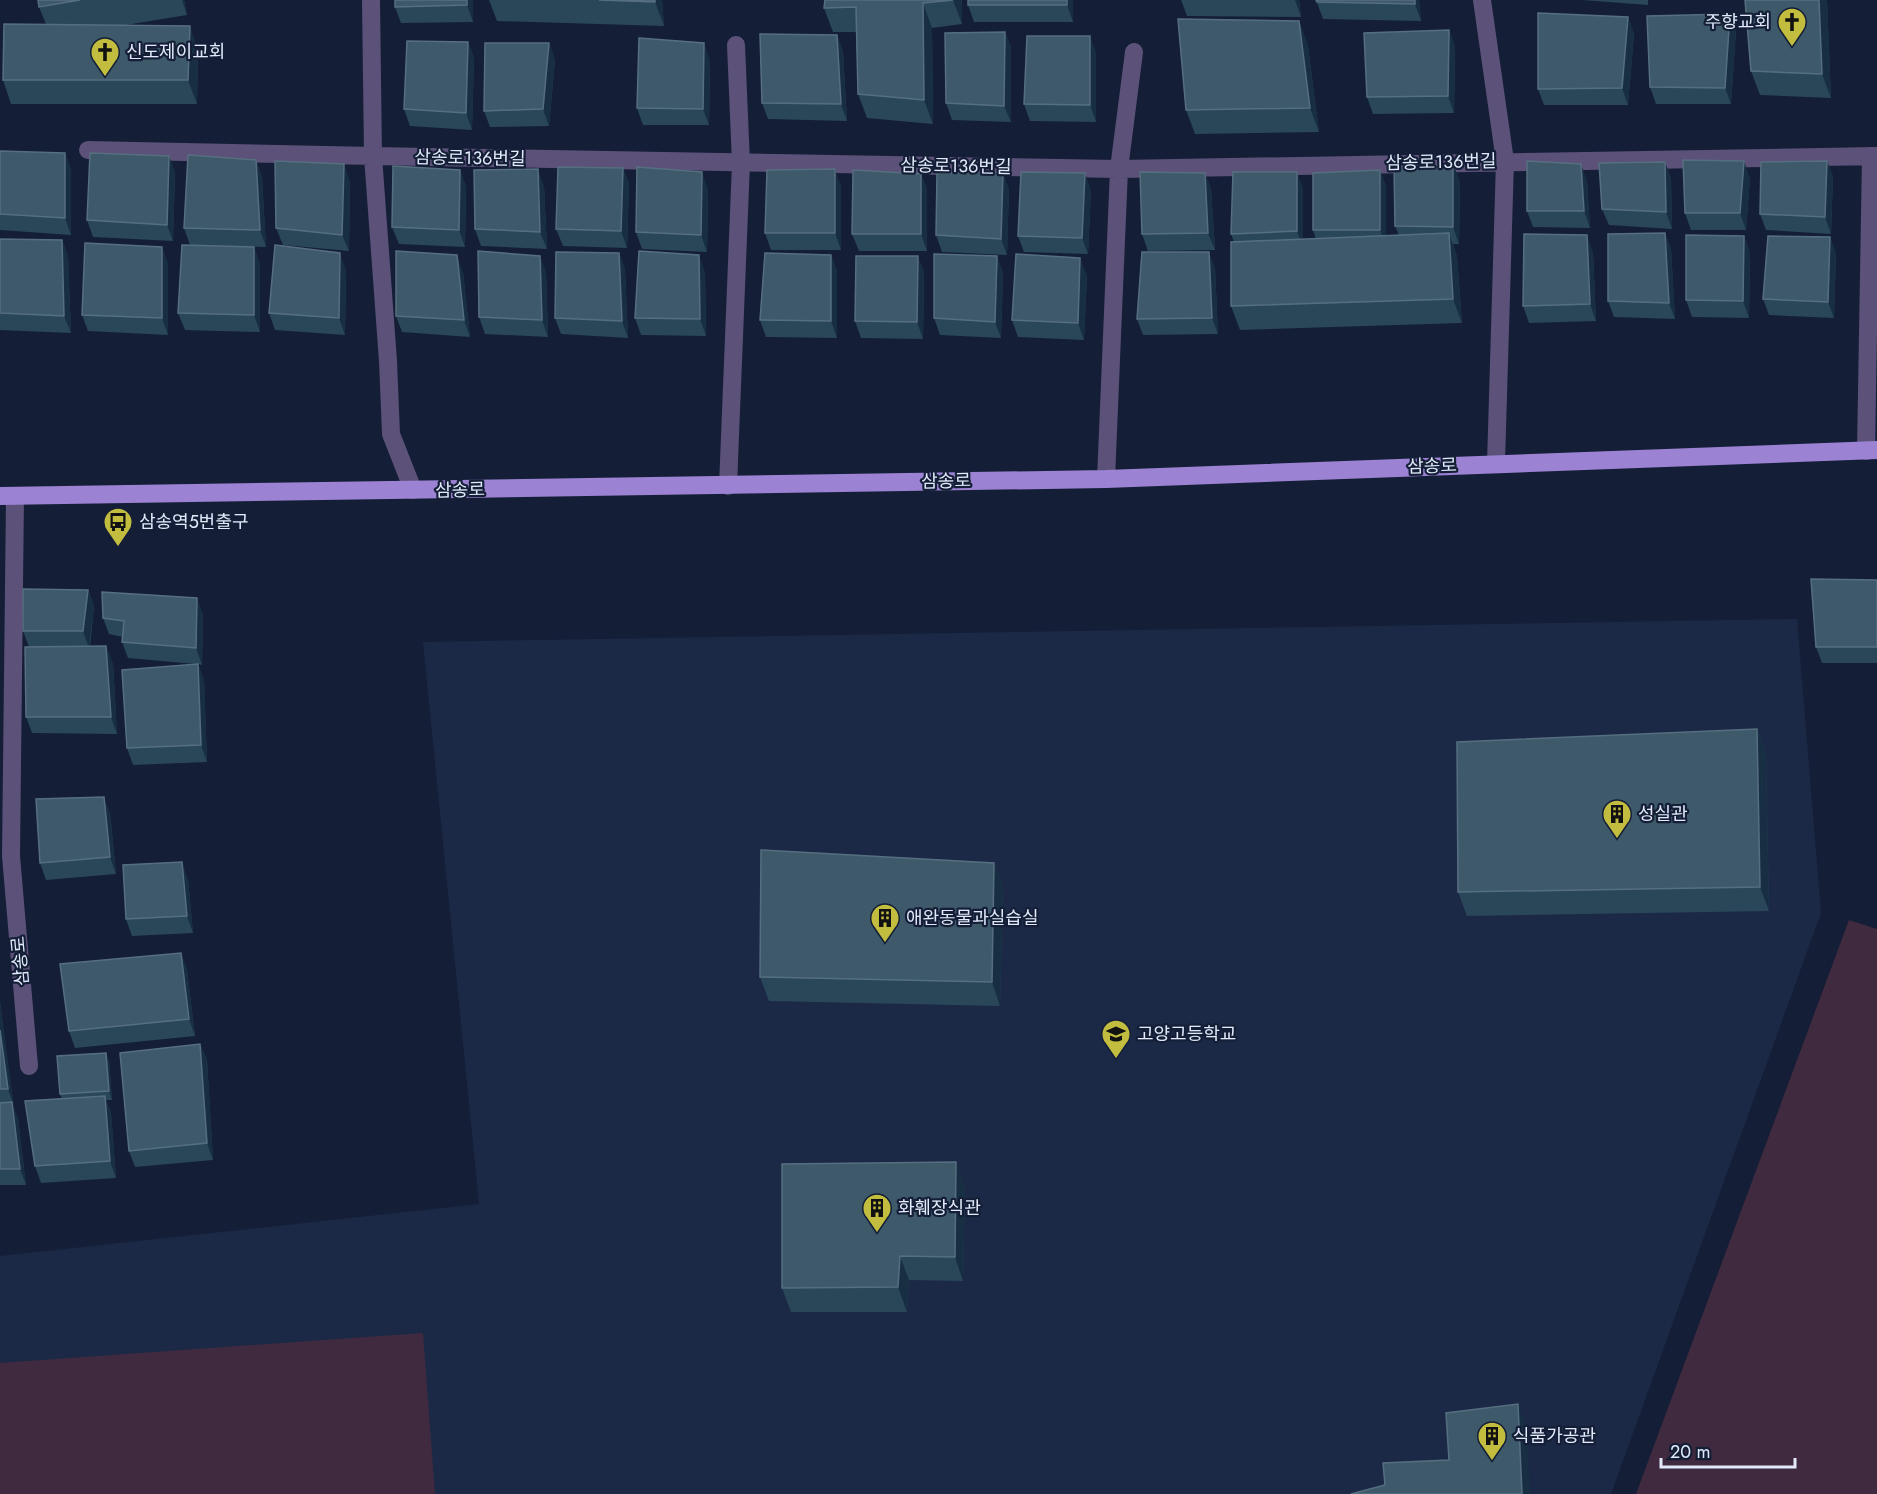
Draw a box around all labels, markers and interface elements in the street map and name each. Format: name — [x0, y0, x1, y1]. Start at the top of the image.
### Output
church icon: 주향교회 — [1776, 6, 1808, 48]
place label: 주향교회 — [1705, 9, 1771, 35]
church icon: 신도제이교회 — [89, 36, 121, 78]
place label: 신도제이교회 — [126, 39, 225, 65]
street label: 삼송로136번길 — [414, 144, 526, 172]
street label: 삼송로136번길 — [1385, 148, 1497, 176]
street label: 삼송로136번길 — [900, 152, 1012, 180]
street label: 삼송로 — [1407, 452, 1457, 480]
street label: 삼송로 — [921, 468, 971, 494]
street label: 삼송로 — [435, 477, 485, 503]
bus stop icon: 삼송역5번출구 — [102, 506, 134, 548]
place label: 삼송역5번출구 — [139, 509, 249, 535]
building icon: 성실관 — [1601, 798, 1633, 840]
place label: 성실관 — [1638, 801, 1688, 827]
building icon: 애완동물과실습실 — [869, 902, 901, 944]
place label: 애완동물과실습실 — [906, 905, 1038, 931]
street label: 삼송로 — [5, 935, 35, 987]
school or university icon: 고양고등학교 — [1100, 1018, 1132, 1060]
place label: 고양고등학교 — [1137, 1021, 1236, 1047]
building icon: 화훼장식관 — [861, 1192, 893, 1234]
place label: 화훼장식관 — [898, 1195, 981, 1221]
building icon: 식품가공관 — [1476, 1420, 1508, 1462]
place label: 식품가공관 — [1513, 1423, 1596, 1449]
scale bar — [1661, 1431, 1794, 1469]
text: 20 m — [1670, 1439, 1710, 1465]

